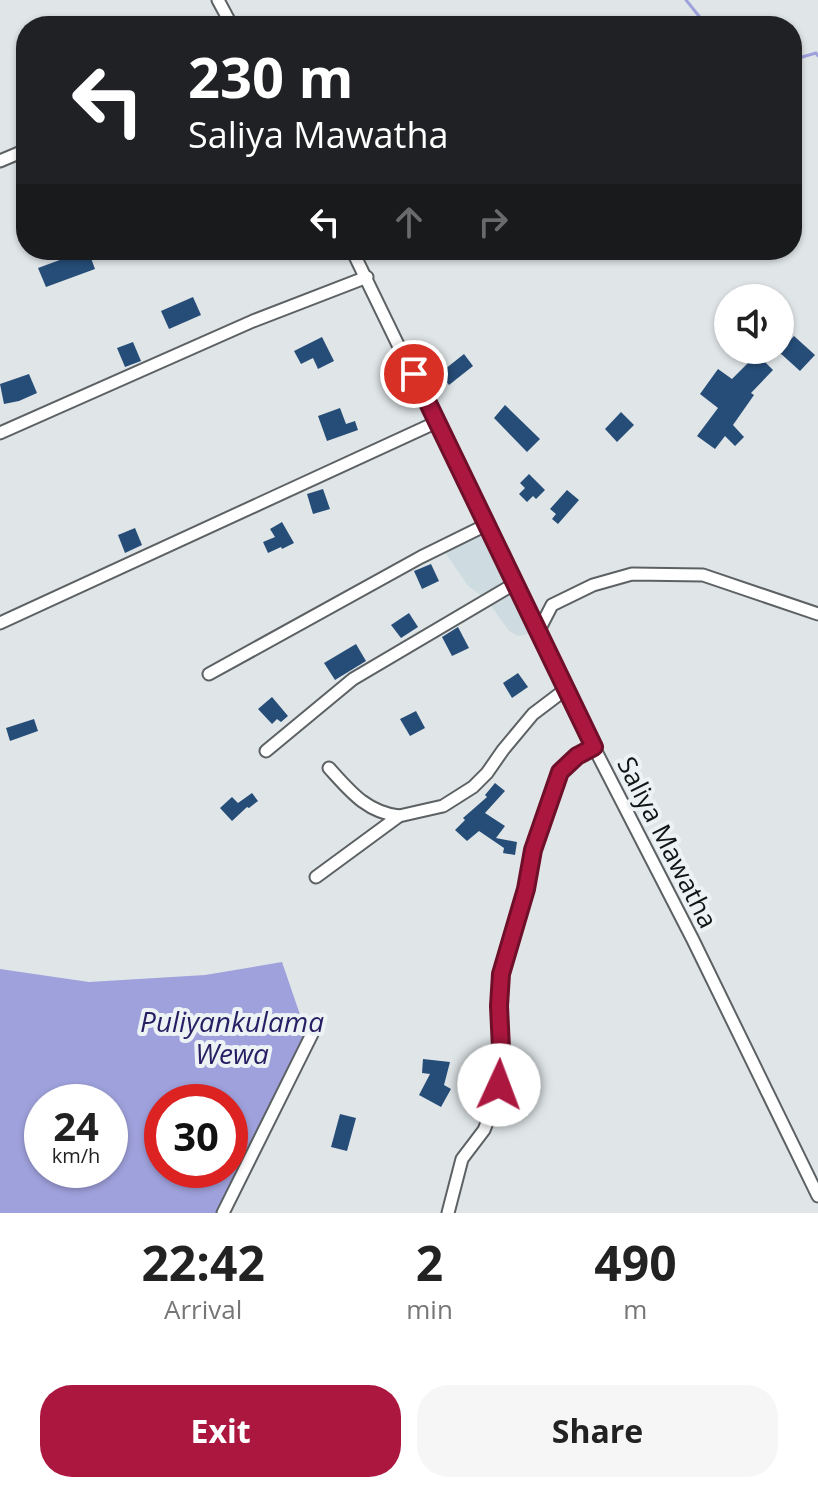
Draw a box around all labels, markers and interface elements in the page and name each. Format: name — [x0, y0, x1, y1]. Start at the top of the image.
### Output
text: 230 m — [188, 38, 354, 114]
icon: left — [56, 48, 160, 152]
text: Saliya Mawatha — [188, 110, 449, 159]
icon: left — [303, 200, 347, 244]
icon: ahead — [387, 200, 431, 244]
icon: right — [471, 200, 515, 244]
map controls — [714, 284, 794, 364]
button: sound — [714, 284, 794, 364]
pin — [380, 340, 448, 408]
icon: arrive — [392, 352, 436, 396]
street label: Saliya Mawatha — [609, 750, 727, 934]
water label: Puliyankulama Wewa — [140, 1002, 324, 1072]
position arrow — [457, 1043, 541, 1127]
speed limit sign: 30 — [144, 1084, 248, 1188]
text: 24 — [53, 1098, 99, 1153]
text: km/h — [52, 1142, 100, 1169]
text: 22:42 — [141, 1230, 265, 1295]
text: 2 — [416, 1230, 443, 1295]
text: 490 — [594, 1230, 677, 1295]
text: Arrival — [164, 1291, 242, 1327]
text: min — [406, 1291, 453, 1327]
text: m — [623, 1291, 647, 1327]
button: Exit — [40, 1385, 401, 1477]
button: Share — [417, 1385, 778, 1477]

